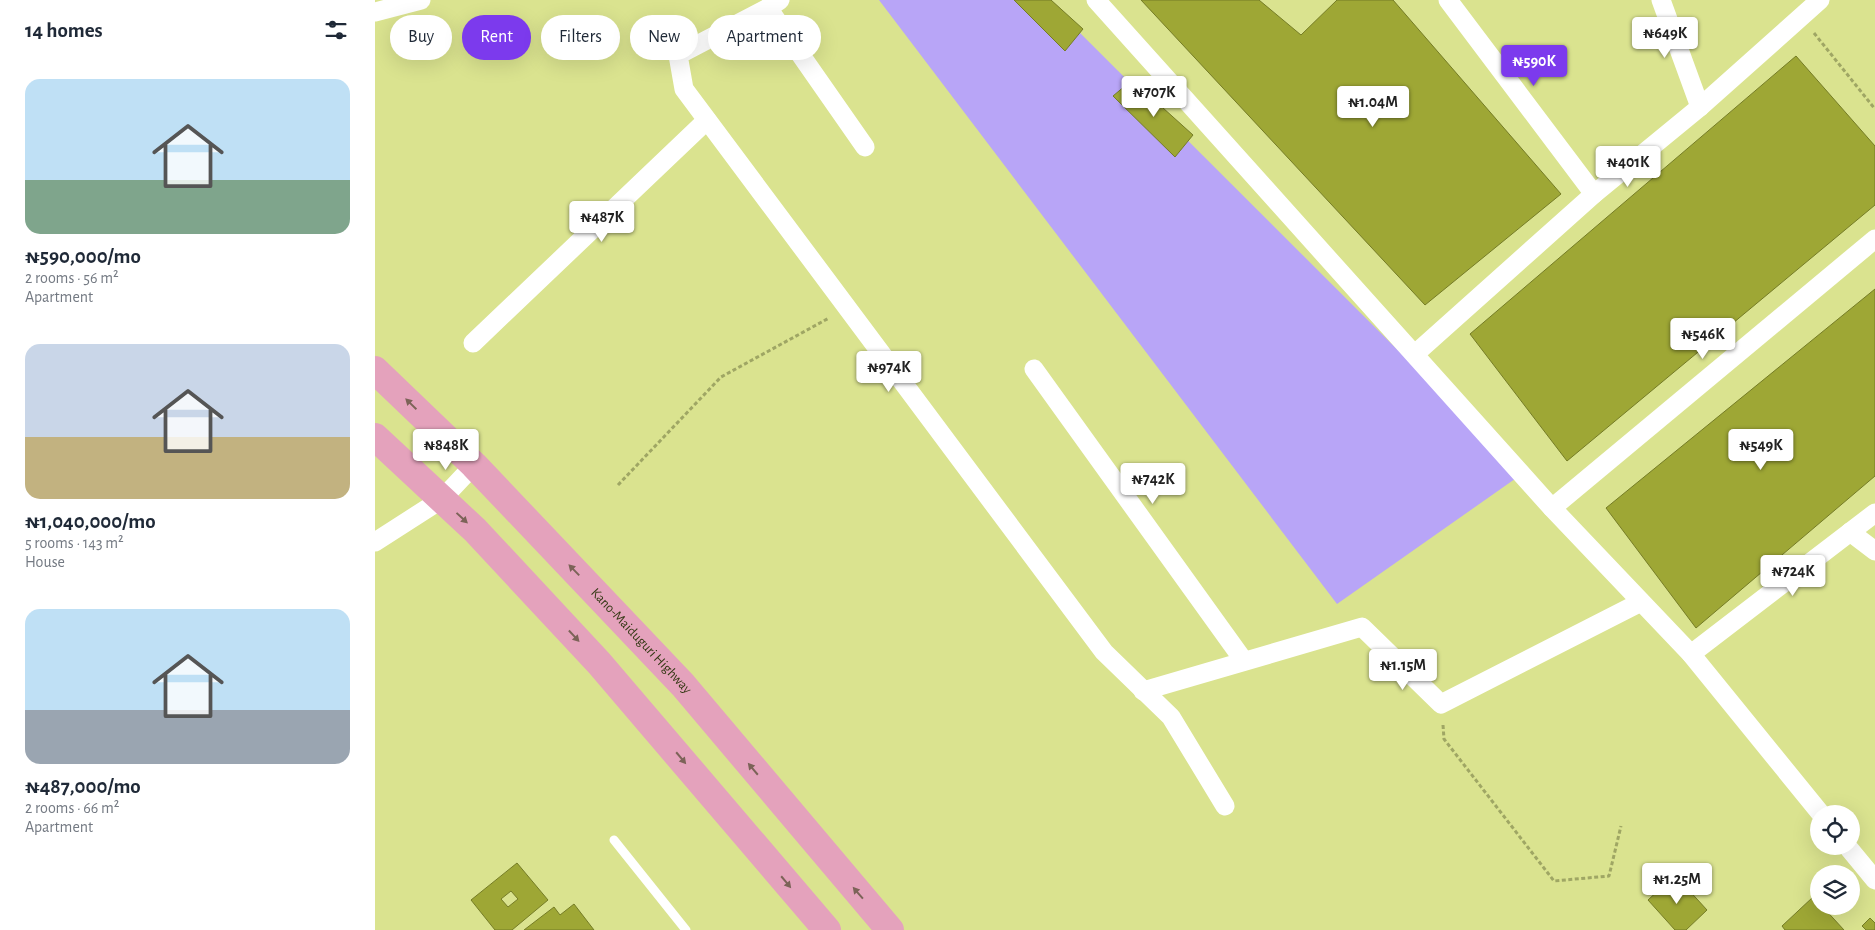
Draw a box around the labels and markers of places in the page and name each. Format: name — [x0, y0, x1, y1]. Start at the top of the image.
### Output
pin: ₦649K — [1630, 17, 1700, 59]
pin: ₦590K — [1499, 44, 1569, 87]
pin: ₦707K — [1119, 76, 1189, 118]
pin: ₦1.04M — [1332, 86, 1414, 128]
pin: ₦401K — [1593, 146, 1663, 188]
pin: ₦487K — [567, 200, 637, 243]
pin: ₦546K — [1668, 318, 1738, 360]
pin: ₦974K — [854, 350, 924, 393]
pin: ₦848K — [411, 428, 481, 471]
pin: ₦549K — [1726, 428, 1796, 471]
pin: ₦742K — [1118, 462, 1188, 505]
pin: ₦724K — [1758, 554, 1828, 597]
pin: ₦1.15M — [1362, 648, 1444, 691]
pin: ₦1.25M — [1636, 862, 1718, 905]

